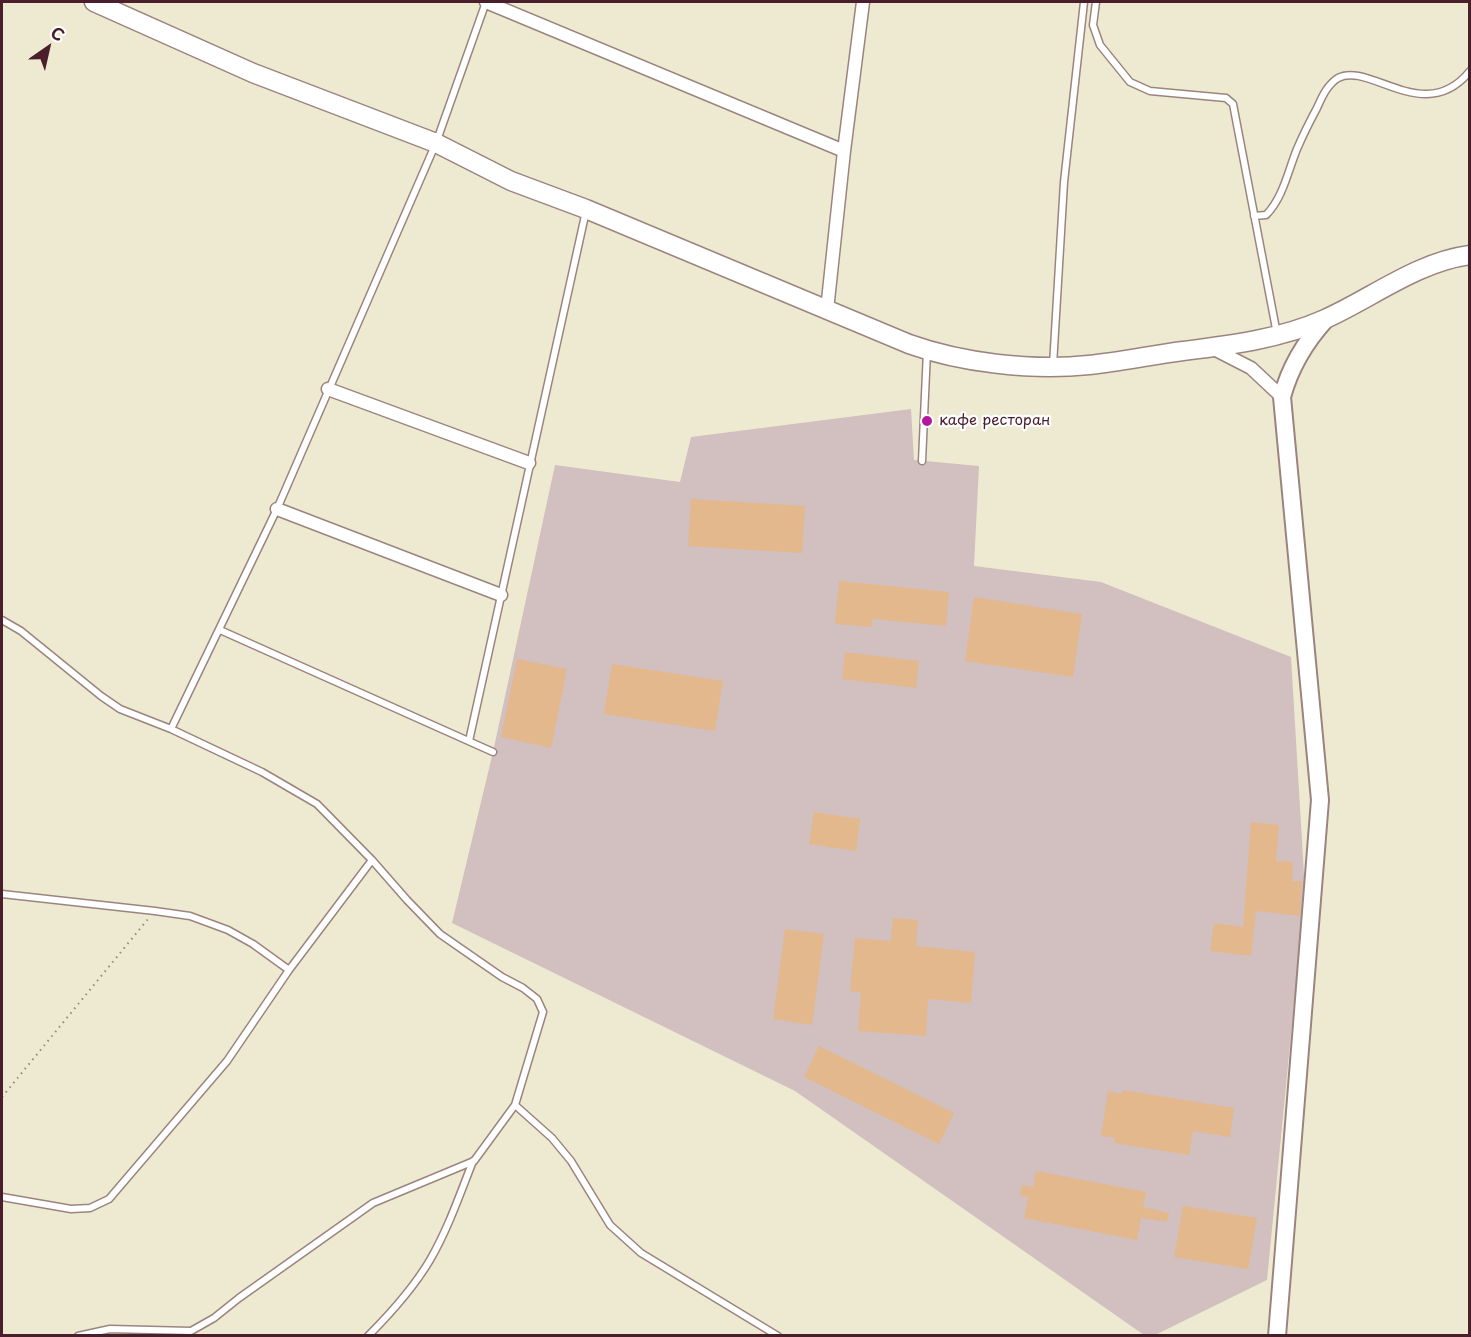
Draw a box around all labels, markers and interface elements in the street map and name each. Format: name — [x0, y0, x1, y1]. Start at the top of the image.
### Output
north arrow — [18, 18, 78, 78]
text: С — [46, 20, 70, 46]
place label: кафе ресторан — [939, 412, 1050, 430]
marker: кафе ресторан — [920, 414, 934, 428]

